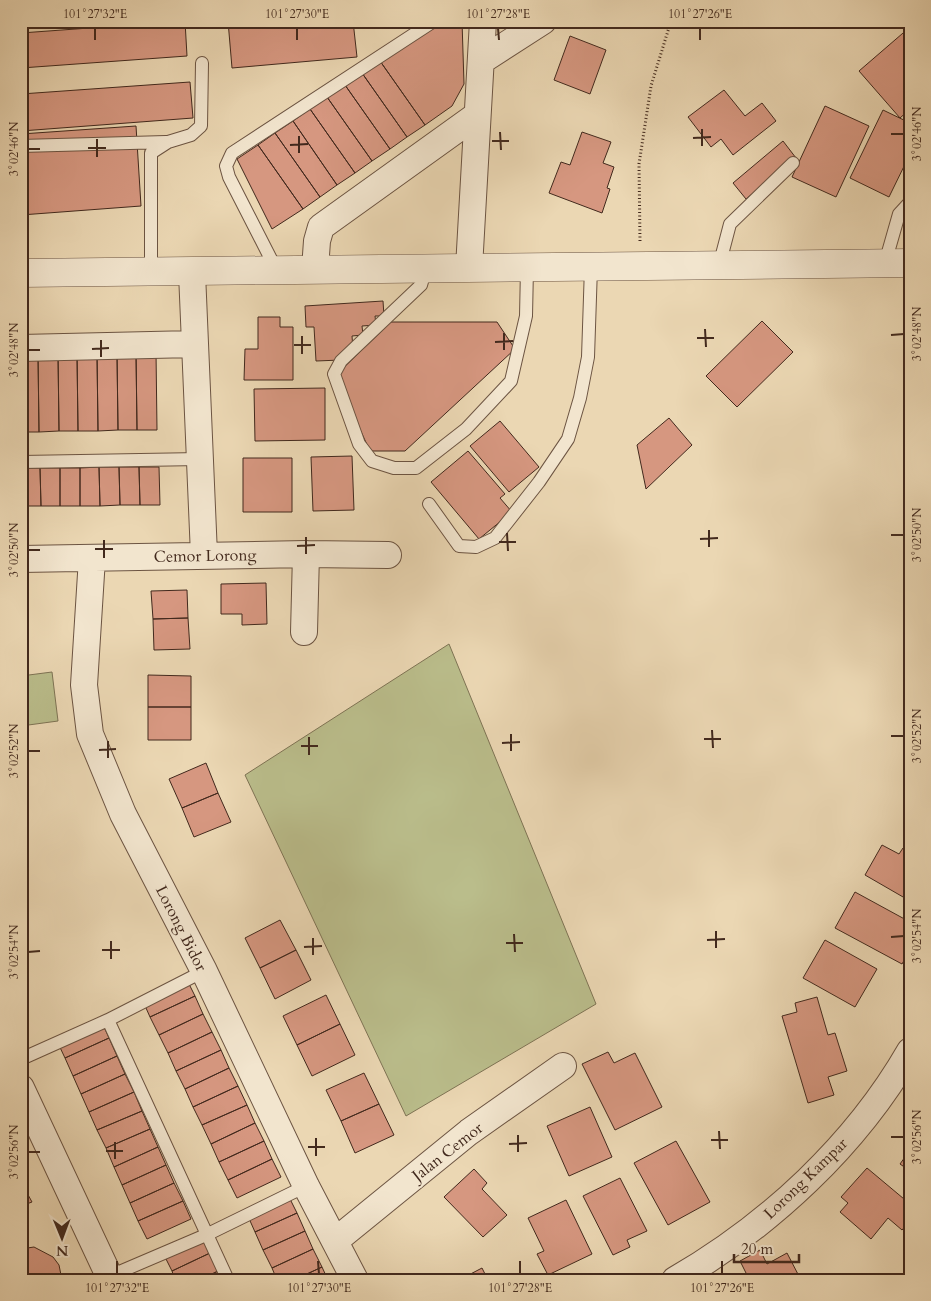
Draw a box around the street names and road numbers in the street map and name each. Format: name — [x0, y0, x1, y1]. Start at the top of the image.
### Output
street label: Cemor Lorong — [153, 544, 257, 568]
street label: Lorong Bidor — [150, 882, 212, 975]
street label: Jalan Cemor — [406, 1117, 488, 1188]
street label: Lorong Kampar — [759, 1133, 853, 1224]

